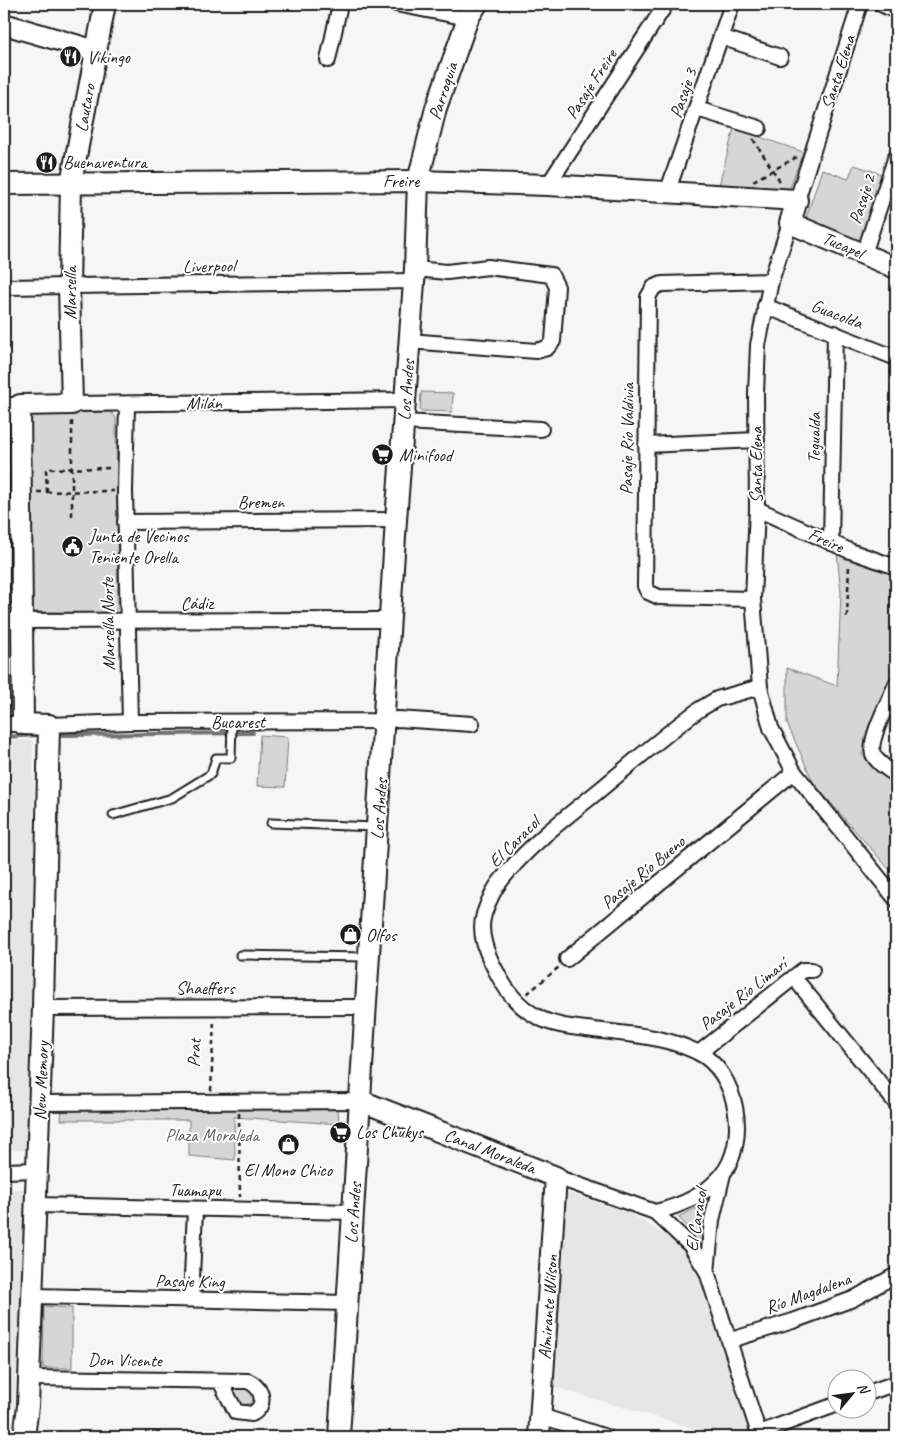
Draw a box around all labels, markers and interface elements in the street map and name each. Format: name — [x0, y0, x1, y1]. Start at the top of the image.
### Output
street label: Santa Elena — [816, 31, 861, 112]
street label: Pasaje Freire — [560, 44, 622, 123]
restaurant icon: Vikingo — [59, 45, 83, 69]
place label: Vikingo — [87, 46, 132, 68]
street label: Parroquia — [423, 58, 463, 122]
street label: Pasaje 3 — [664, 64, 702, 121]
street label: Lautaro — [70, 81, 100, 134]
restaurant icon: Buenaventura — [35, 150, 59, 174]
place label: Buenaventura — [63, 151, 148, 173]
street label: Freire — [383, 170, 420, 192]
street label: Pasaje 2 — [844, 170, 881, 227]
street label: Tucapel — [819, 227, 870, 265]
street label: Liverpool — [183, 254, 238, 277]
street label: Marsella — [59, 265, 81, 319]
street label: Guacolda — [808, 294, 867, 334]
street label: Los Andes — [393, 357, 419, 421]
street label: Pasaje Río Valdivia — [615, 381, 639, 495]
street label: Milán — [186, 392, 223, 414]
street label: Tegualda — [803, 411, 825, 464]
street label: Santa Elena — [745, 426, 767, 503]
supermarket icon: Minifood — [371, 443, 395, 467]
place label: Minifood — [399, 444, 455, 466]
street label: Bremen — [238, 491, 285, 513]
street label: Freire — [805, 523, 848, 558]
place label: Junta de Vecinos Teniente Orella — [88, 525, 190, 568]
public building icon: Junta de Vecinos Teniente Orella — [61, 534, 85, 558]
street label: Marsella Norte — [96, 576, 120, 670]
street label: Cádiz — [181, 592, 216, 614]
street label: Bucarest — [211, 711, 267, 733]
street label: Los Andes — [366, 776, 392, 840]
street label: El Caracol — [484, 810, 546, 872]
street label: Pasaje Río Bueno — [597, 829, 691, 913]
shop icon: Olfos — [338, 923, 362, 947]
place label: Olfos — [366, 924, 398, 946]
street label: Pasaje Río Limarí — [695, 951, 794, 1035]
street label: Shaeffers — [176, 977, 236, 999]
street label: Prat — [182, 1036, 206, 1068]
street label: New Memory — [29, 1039, 53, 1121]
supermarket icon: Los Chukys — [328, 1120, 352, 1144]
place label: Los Chukys — [356, 1121, 425, 1143]
park label: Plaza Moraleda — [165, 1124, 260, 1146]
street label: Canal Moraleda — [441, 1124, 540, 1179]
shop icon: El Mono Chico — [276, 1133, 300, 1157]
place label: El Mono Chico — [244, 1159, 334, 1181]
street label: Tuamapu — [169, 1179, 222, 1201]
street label: Los Andes — [340, 1180, 366, 1244]
street label: El Caracol — [680, 1184, 712, 1253]
street label: Almirante Wilson — [533, 1253, 563, 1360]
street label: Río Magdalena — [762, 1267, 855, 1319]
street label: Pasaje King — [155, 1269, 227, 1293]
street label: Don Vicente — [88, 1348, 163, 1372]
north arrow — [828, 1368, 878, 1418]
text: N — [853, 1380, 874, 1398]

